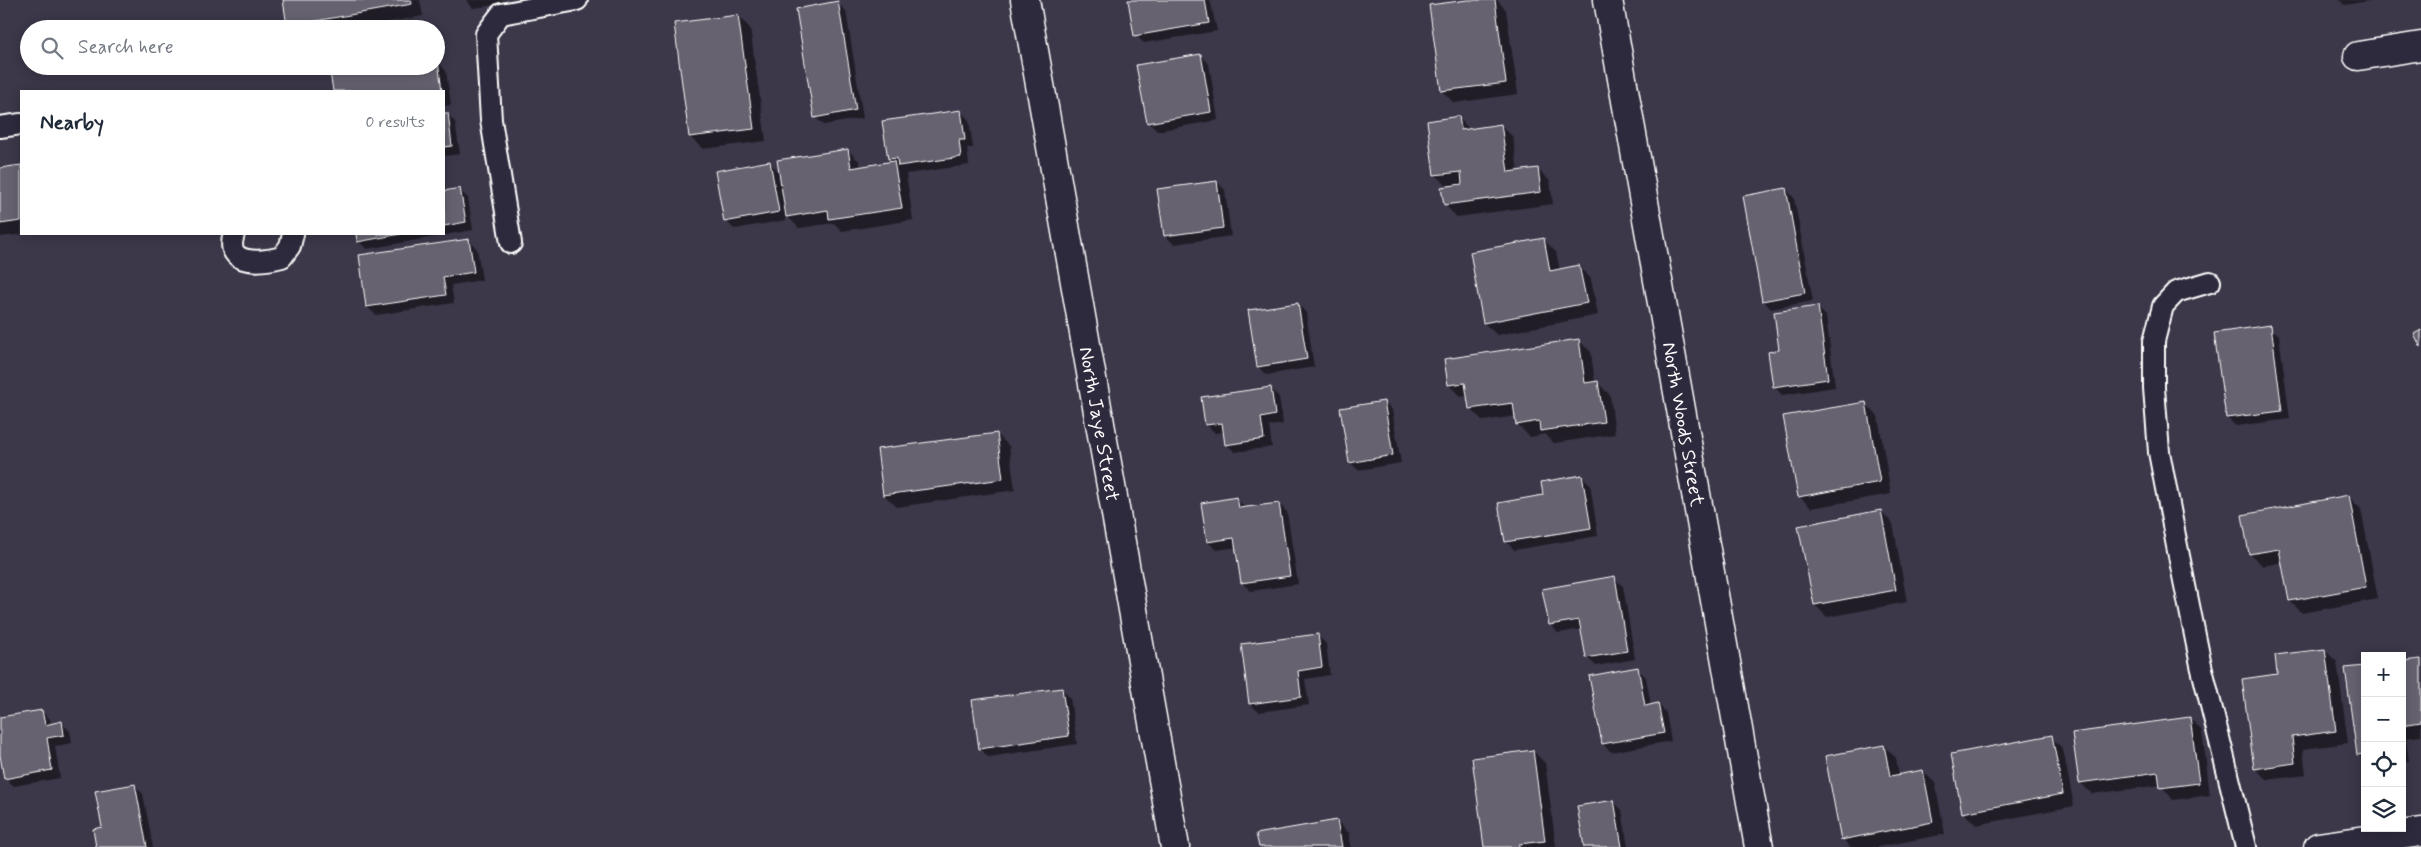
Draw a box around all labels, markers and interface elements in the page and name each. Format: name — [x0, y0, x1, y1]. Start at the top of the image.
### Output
search box — [20, 20, 445, 75]
icon: search — [38, 34, 66, 62]
text: Search here — [78, 35, 174, 60]
text: Nearby — [40, 109, 104, 137]
text: 0 results — [365, 112, 425, 133]
street label: North Woods Street — [1655, 340, 1710, 509]
street label: North Jaye Street — [1072, 345, 1125, 504]
map controls — [2361, 652, 2406, 832]
button: + — [2361, 652, 2406, 697]
button: − — [2361, 697, 2406, 742]
button: locate — [2361, 742, 2406, 787]
button: layers — [2361, 787, 2406, 832]

